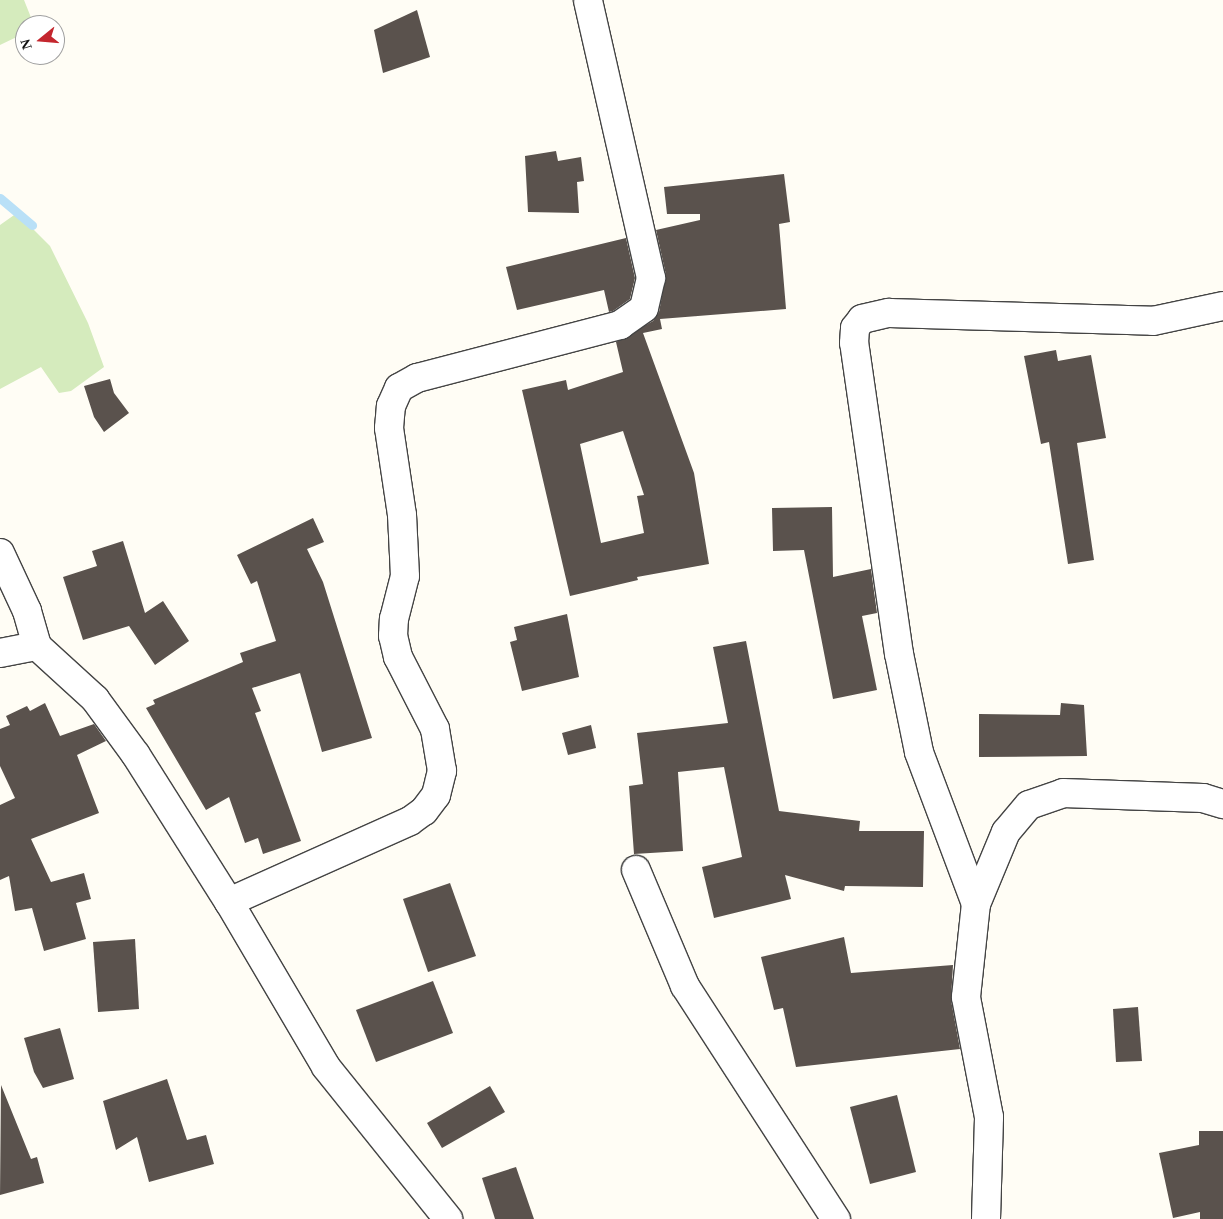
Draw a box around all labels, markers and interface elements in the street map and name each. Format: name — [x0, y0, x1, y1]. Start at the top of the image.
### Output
north arrow — [15, 15, 65, 65]
text: N — [17, 37, 35, 51]

